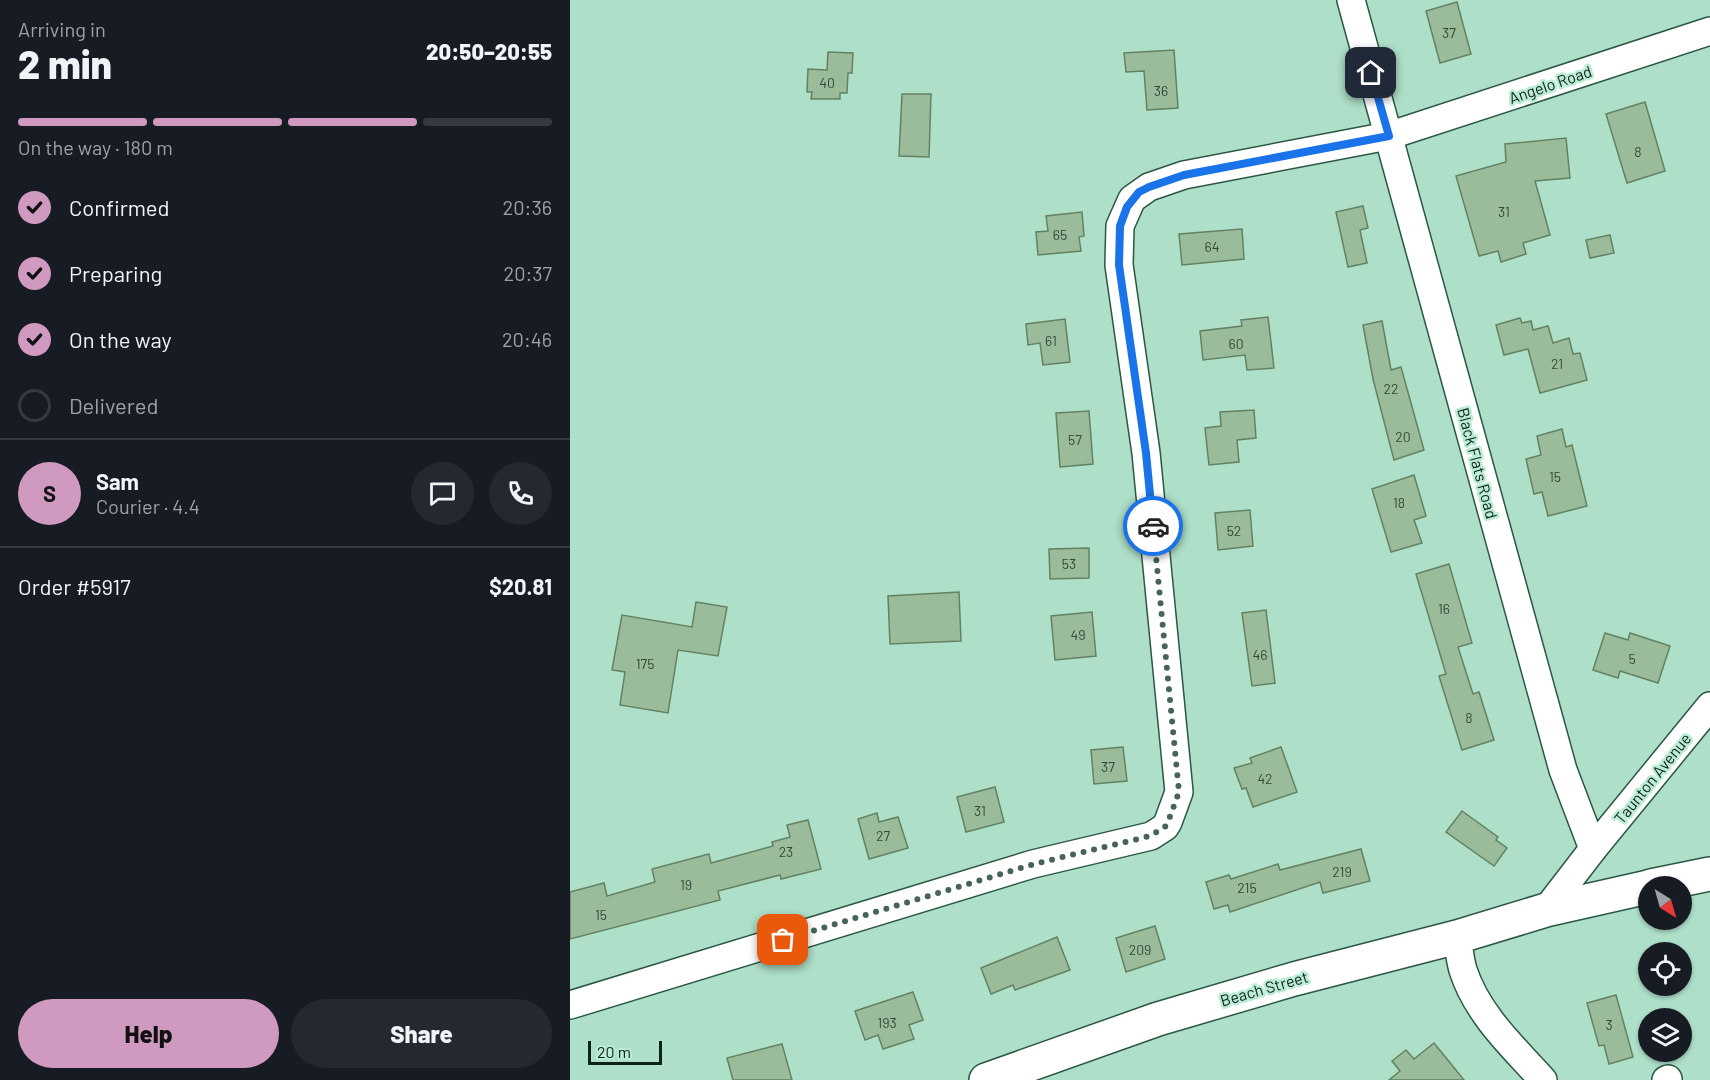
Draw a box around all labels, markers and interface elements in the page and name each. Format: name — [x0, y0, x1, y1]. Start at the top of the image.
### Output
text: Arriving in — [18, 17, 106, 41]
house number: 37 — [1442, 24, 1456, 41]
text: 20:50–20:55 — [426, 38, 552, 64]
text: 2 min — [18, 40, 112, 87]
pin — [1345, 47, 1396, 98]
icon: home — [1354, 56, 1387, 89]
street label: Angelo Road — [1506, 61, 1594, 107]
house number: 40 — [819, 74, 835, 91]
house number: 36 — [1154, 82, 1168, 99]
text: On the way · 180 m — [18, 135, 173, 159]
house number: 8 — [1634, 143, 1642, 160]
icon: check — [18, 191, 51, 224]
text: Confirmed — [69, 194, 169, 220]
text: 20:36 — [503, 195, 552, 219]
house number: 31 — [1498, 203, 1510, 220]
house number: 65 — [1053, 226, 1067, 243]
house number: 64 — [1205, 238, 1219, 255]
icon: check — [18, 257, 51, 290]
text: Preparing — [69, 260, 162, 286]
text: 20:37 — [503, 261, 552, 285]
icon: check — [18, 323, 51, 356]
text: On the way — [69, 326, 172, 352]
text: 20:46 — [502, 327, 552, 351]
house number: 61 — [1045, 332, 1057, 349]
house number: 60 — [1228, 335, 1244, 352]
house number: 21 — [1551, 355, 1563, 372]
house number: 22 — [1383, 380, 1399, 397]
text: Delivered — [69, 392, 158, 418]
street label: Black Flats Road — [1454, 405, 1502, 521]
house number: 20 — [1395, 428, 1411, 445]
house number: 57 — [1068, 431, 1082, 448]
button: chat — [411, 462, 474, 525]
button: phone — [489, 462, 552, 525]
text: Sam — [96, 468, 139, 494]
house number: 15 — [1549, 468, 1561, 485]
text: S — [43, 480, 56, 506]
text: Courier · 4.4 — [96, 494, 200, 518]
house number: 18 — [1393, 494, 1405, 511]
courier — [1123, 496, 1183, 556]
icon: car — [1137, 510, 1170, 543]
house number: 52 — [1227, 522, 1241, 539]
house number: 53 — [1062, 555, 1076, 572]
text: Order #5917 — [18, 573, 131, 599]
text: $20.81 — [489, 573, 552, 599]
house number: 16 — [1438, 600, 1450, 617]
house number: 49 — [1070, 626, 1086, 643]
house number: 46 — [1253, 646, 1267, 663]
house number: 5 — [1628, 650, 1636, 667]
house number: 175 — [636, 655, 654, 672]
house number: 8 — [1465, 709, 1473, 726]
street label: Taunton Avenue — [1610, 729, 1694, 827]
house number: 37 — [1101, 758, 1115, 775]
house number: 42 — [1257, 770, 1273, 787]
house number: 31 — [974, 802, 986, 819]
house number: 27 — [876, 827, 890, 844]
house number: 23 — [779, 843, 793, 860]
house number: 219 — [1332, 863, 1352, 880]
house number: 19 — [680, 876, 692, 893]
north arrow — [1638, 876, 1692, 930]
map controls — [1638, 876, 1692, 1062]
house number: 215 — [1237, 879, 1257, 896]
house number: 15 — [595, 906, 607, 923]
pin — [757, 914, 808, 965]
icon: bag — [766, 923, 799, 956]
house number: 209 — [1129, 941, 1151, 958]
button: locate — [1638, 942, 1692, 996]
street label: Beach Street — [1218, 966, 1310, 1010]
button: Help — [18, 999, 279, 1068]
button: Share — [291, 999, 552, 1068]
button: layers — [1638, 1008, 1692, 1062]
house number: 193 — [877, 1014, 897, 1031]
house number: 3 — [1605, 1016, 1613, 1033]
scale bar — [588, 1038, 662, 1066]
text: 20 m — [597, 1042, 631, 1061]

